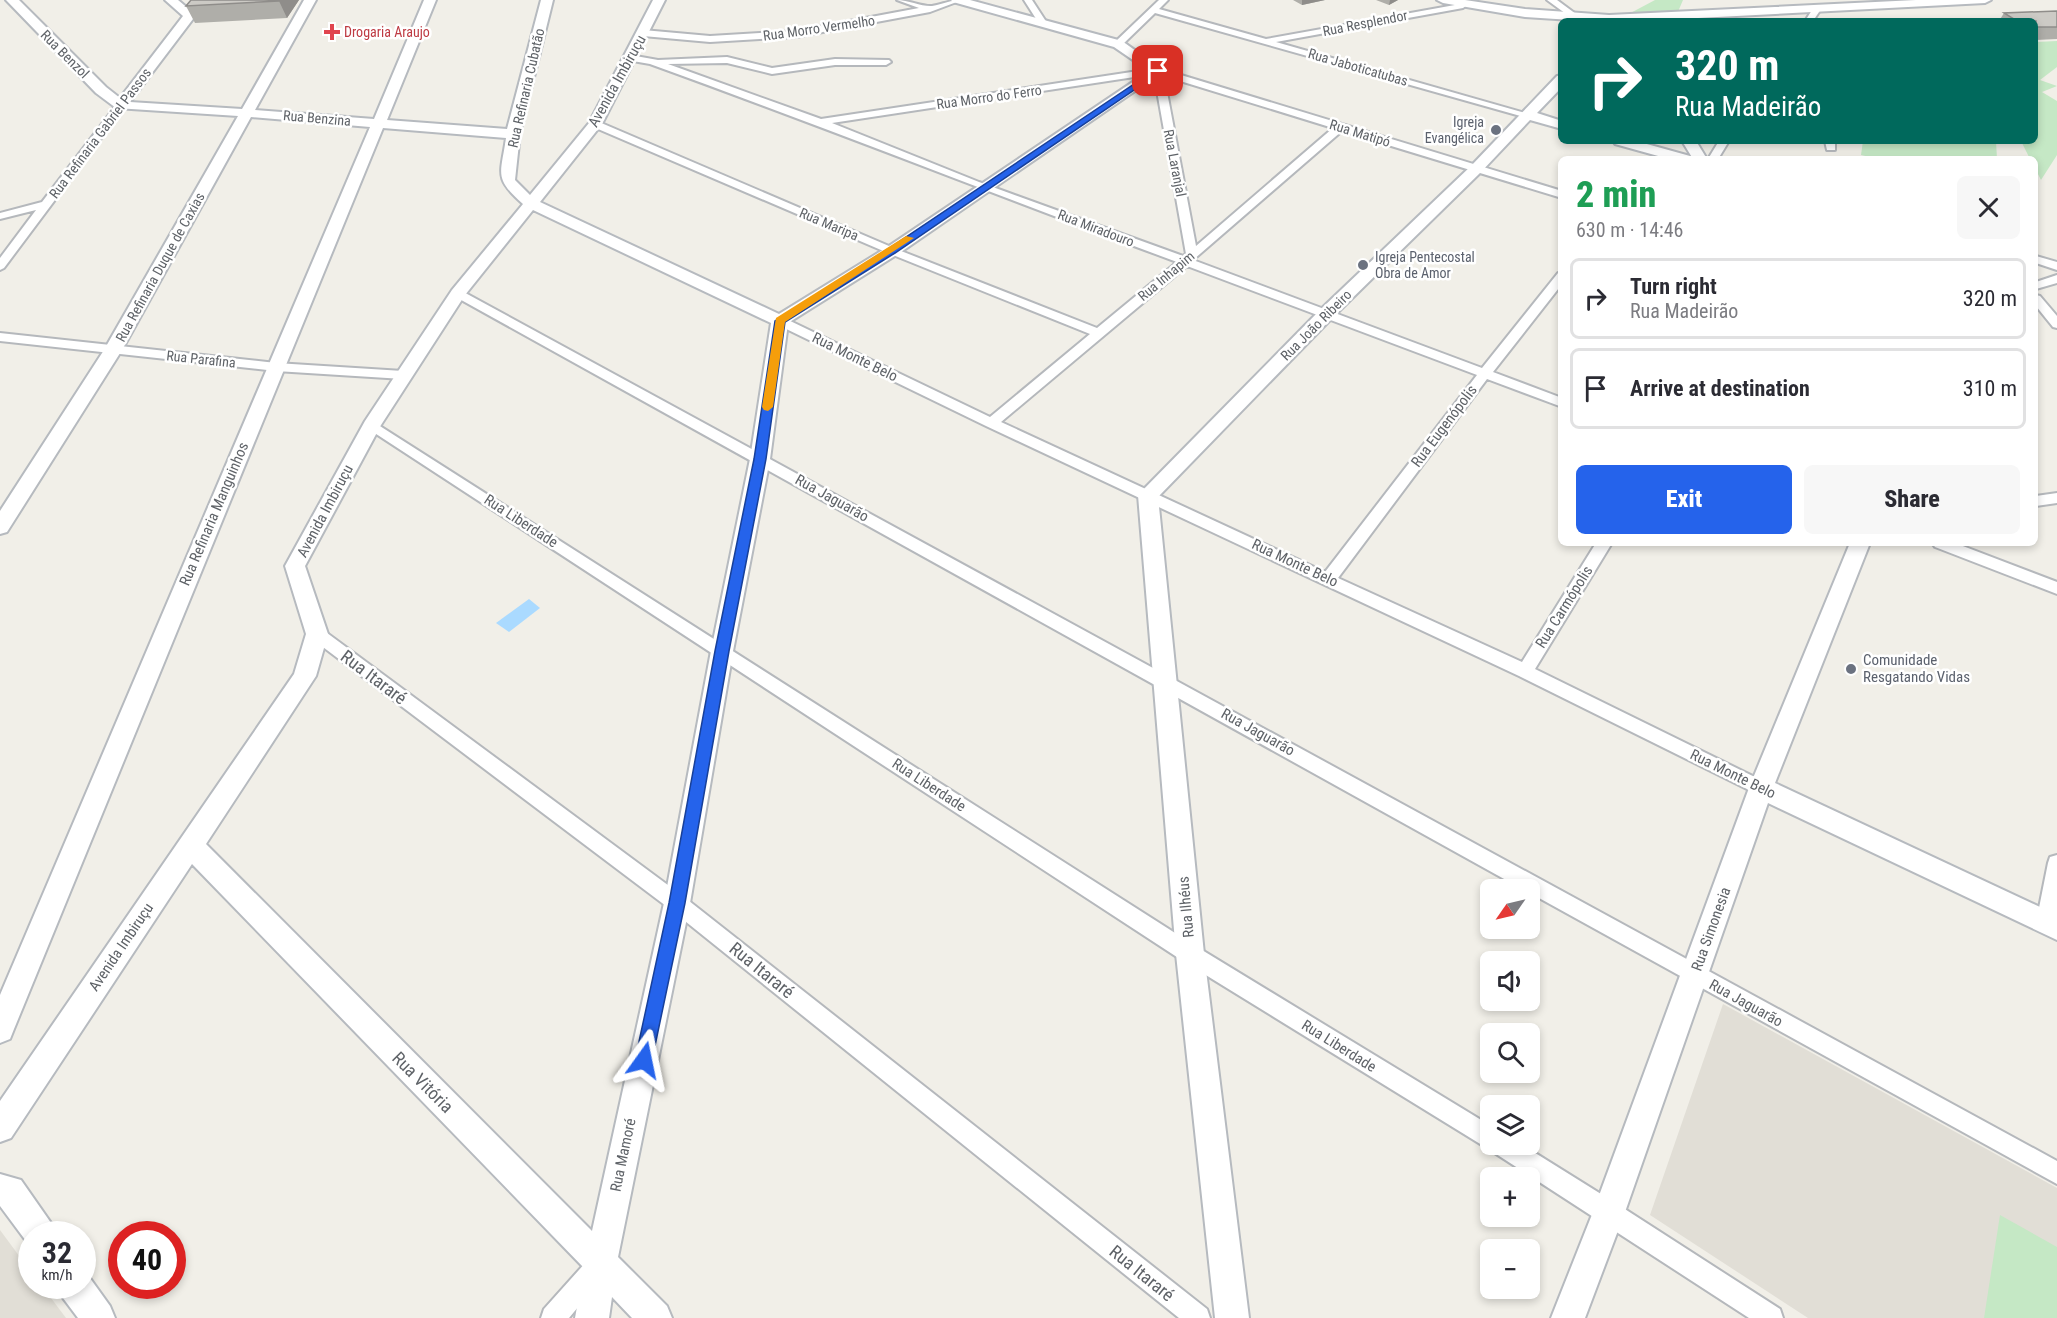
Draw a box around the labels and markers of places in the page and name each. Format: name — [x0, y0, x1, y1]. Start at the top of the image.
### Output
place label: Drogaria Araujo — [344, 24, 430, 40]
marker: Drogaria Araujo — [325, 25, 339, 39]
pin — [1132, 45, 1183, 96]
place label: Igreja Evangélica — [1425, 114, 1484, 146]
marker: Igreja Evangélica — [1489, 123, 1503, 137]
place label: Igreja Pentecostal Obra de Amor — [1375, 249, 1475, 281]
marker: Igreja Pentecostal Obra de Amor — [1356, 258, 1370, 272]
place label: Comunidade Resgatando Vidas — [1863, 651, 1970, 686]
marker: Comunidade Resgatando Vidas — [1844, 662, 1858, 676]

